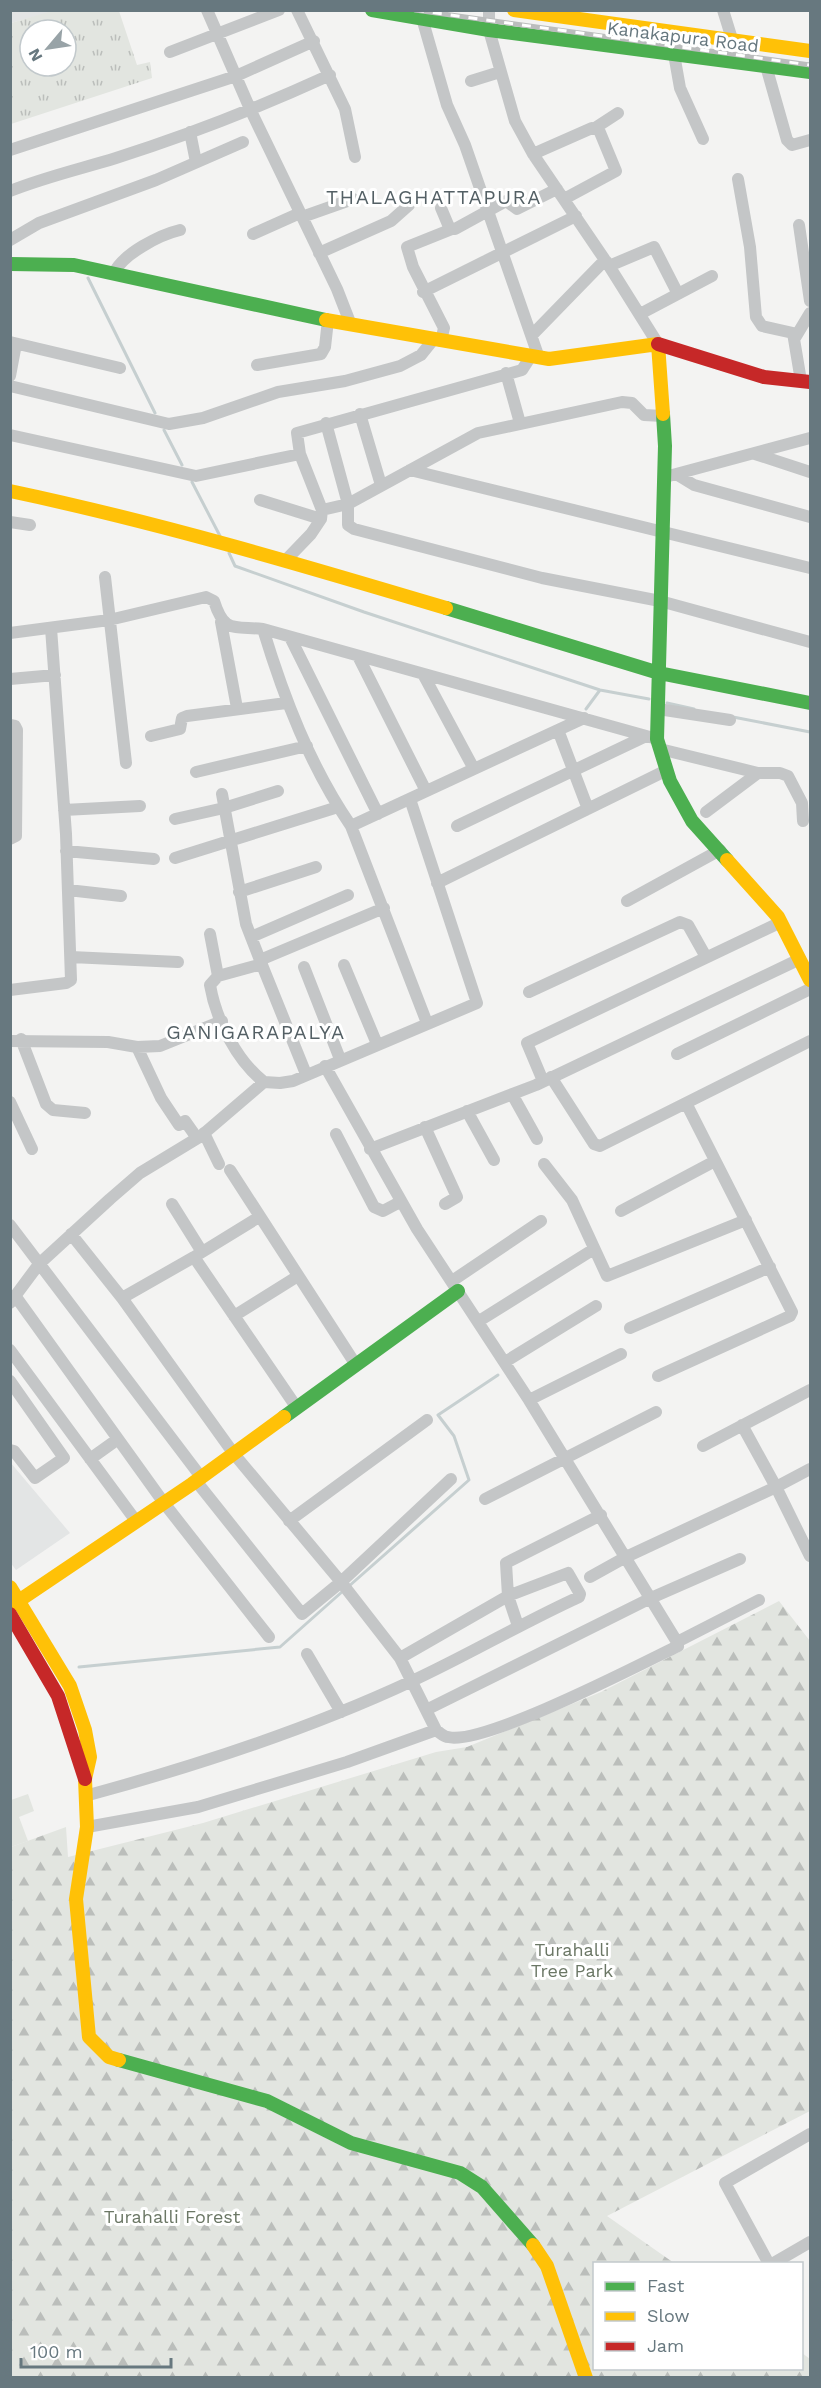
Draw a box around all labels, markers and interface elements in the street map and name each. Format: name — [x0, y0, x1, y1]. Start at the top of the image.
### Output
street label: Kanakapura Road — [606, 17, 760, 56]
north arrow — [18, 18, 78, 78]
text: N — [24, 45, 47, 65]
district label: THALAGHATTAPURA — [326, 185, 542, 209]
district label: GANIGARAPALYA — [166, 1020, 346, 1044]
park label: Turahalli Tree Park — [531, 1939, 613, 1981]
park label: Turahalli Forest — [104, 2206, 241, 2227]
legend — [593, 2262, 803, 2370]
text: Fast — [647, 2275, 685, 2296]
text: Slow — [647, 2305, 690, 2326]
scale bar — [21, 2331, 171, 2369]
text: Jam — [647, 2335, 684, 2356]
text: 100 m — [30, 2341, 83, 2362]

